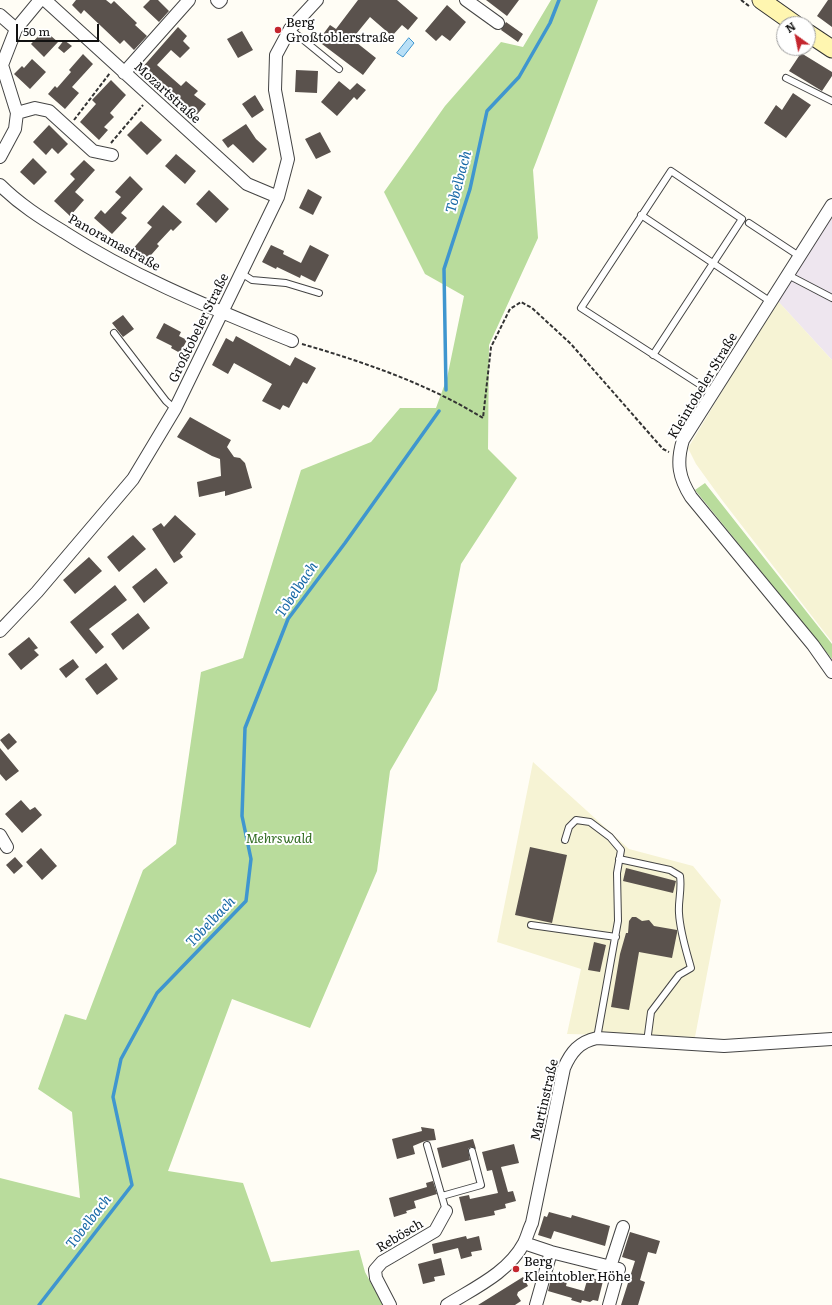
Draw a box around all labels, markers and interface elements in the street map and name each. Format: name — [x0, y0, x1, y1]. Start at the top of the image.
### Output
place label: Berg Großtoblerstraße — [286, 15, 394, 46]
scale bar — [18, 16, 101, 42]
north arrow — [776, 16, 816, 56]
text: N — [782, 18, 798, 36]
text: 50 m — [23, 22, 50, 40]
marker: Berg Großtoblerstraße — [273, 25, 283, 35]
street label: Mozartstraße — [131, 59, 203, 127]
water label: Tobelbach — [443, 149, 475, 215]
street label: Panoramastraße — [65, 211, 163, 275]
street label: Großtobeler Straße — [166, 271, 232, 385]
street label: Kleintobeler Straße — [665, 330, 741, 442]
water label: Tobelbach — [272, 559, 322, 621]
park label: Mehrswald — [246, 831, 312, 847]
water label: Tobelbach — [183, 893, 239, 951]
street label: Martinstraße — [528, 1058, 562, 1142]
water label: Tobelbach — [63, 1192, 115, 1252]
street label: Rebösch — [374, 1216, 426, 1256]
place label: Berg Kleintobler Höhe — [524, 1254, 630, 1285]
marker: Berg Kleintobler Höhe — [511, 1264, 521, 1274]

